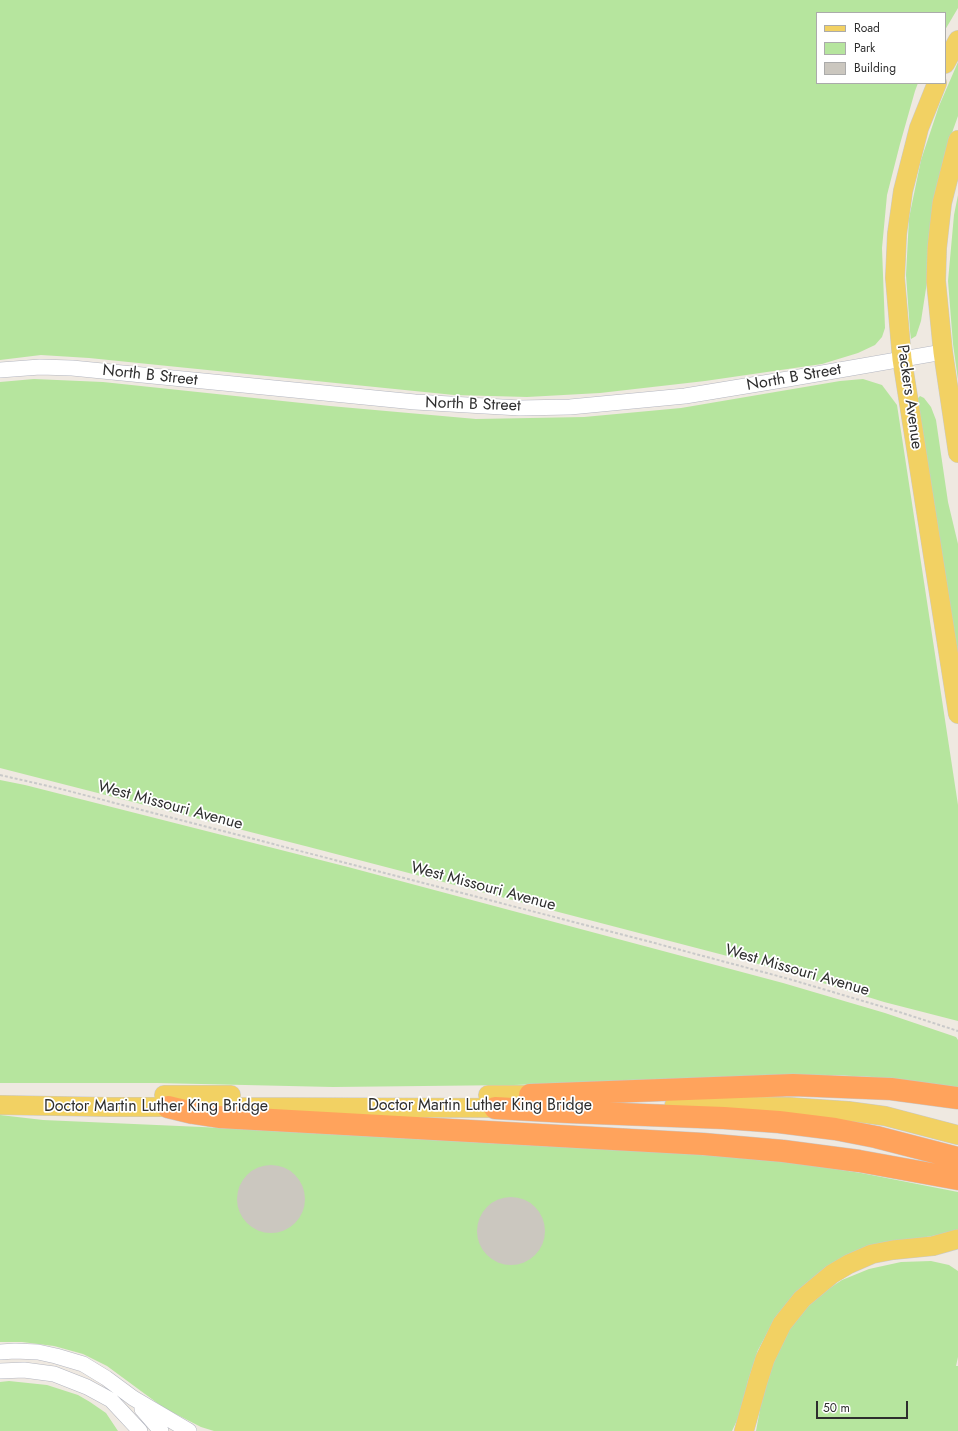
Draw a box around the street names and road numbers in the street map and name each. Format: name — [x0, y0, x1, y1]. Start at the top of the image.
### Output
street label: Packers Avenue — [892, 344, 926, 450]
street label: North B Street — [745, 360, 843, 396]
street label: North B Street — [101, 361, 199, 391]
street label: North B Street — [425, 394, 521, 416]
street label: West Missouri Avenue — [95, 777, 245, 835]
street label: West Missouri Avenue — [408, 858, 558, 916]
street label: West Missouri Avenue — [723, 941, 871, 1001]
street label: Doctor Martin Luther King Bridge — [368, 1096, 592, 1116]
street label: Doctor Martin Luther King Bridge — [44, 1097, 268, 1117]

